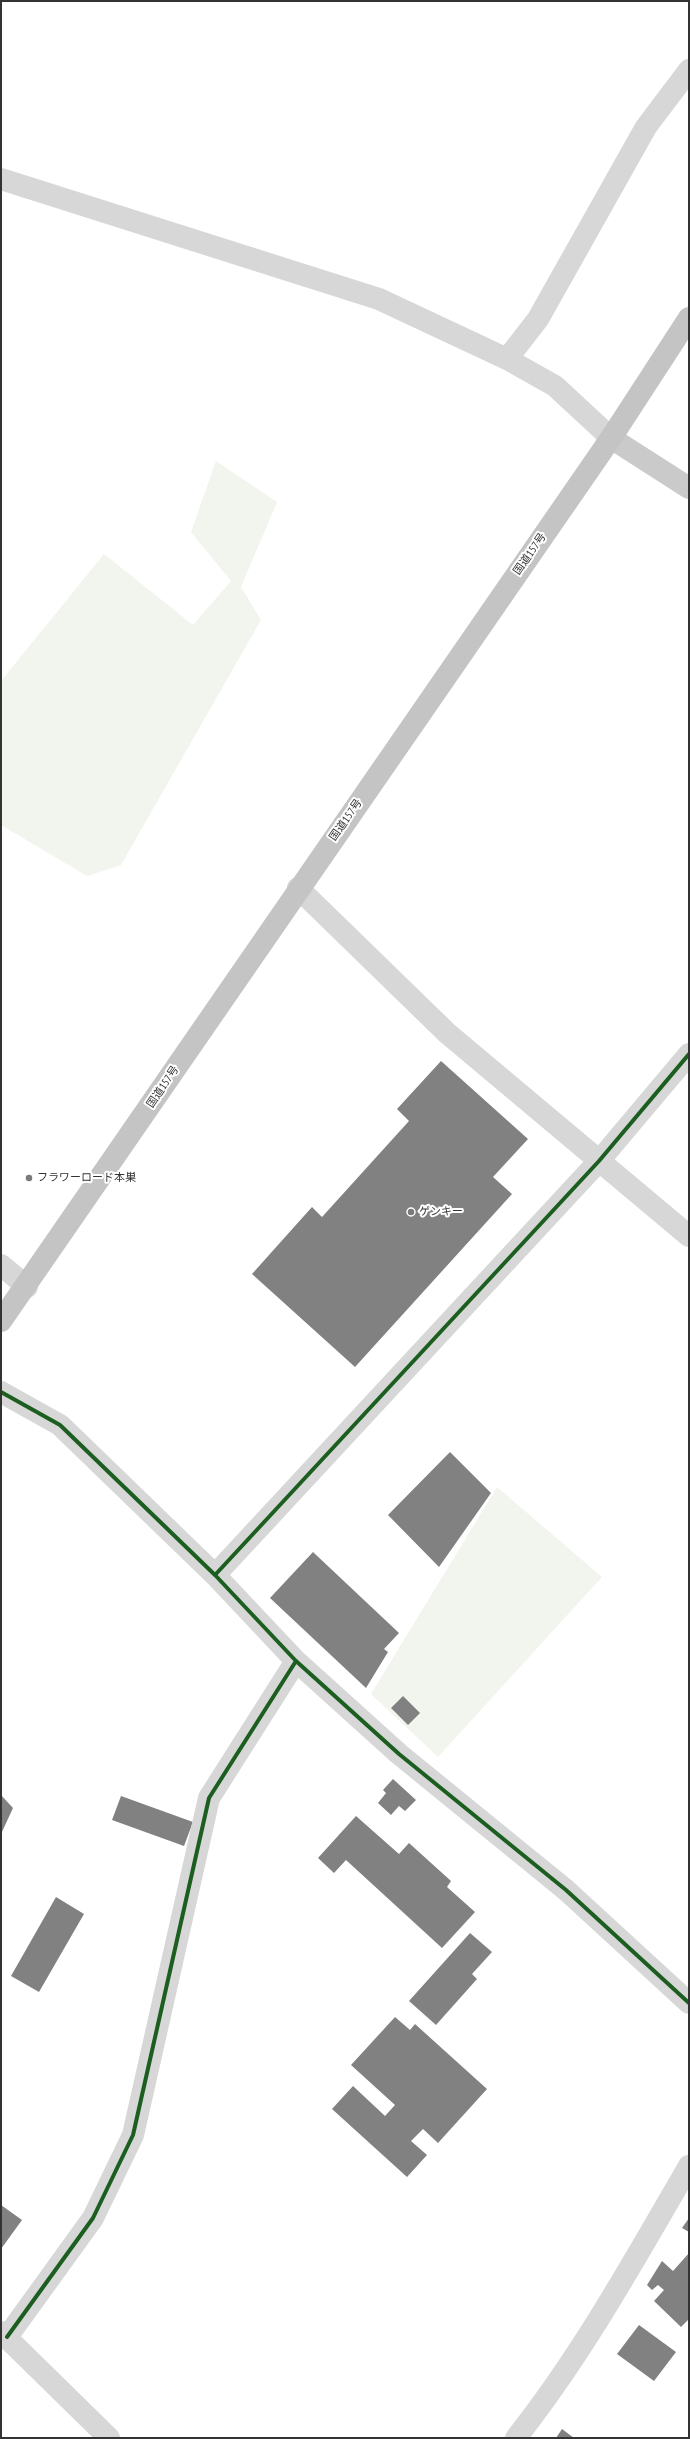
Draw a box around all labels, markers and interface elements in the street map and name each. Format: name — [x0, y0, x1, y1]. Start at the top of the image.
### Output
street label: 国道157号 — [511, 531, 549, 577]
street label: 国道157号 — [327, 797, 365, 843]
street label: 国道157号 — [144, 1063, 182, 1111]
place label: フラワーロード本巣 — [37, 1171, 136, 1185]
marker: フラワーロード本巣 — [24, 1173, 34, 1183]
place label: ゲンキー — [419, 1205, 463, 1219]
marker: ゲンキー — [406, 1207, 416, 1217]

